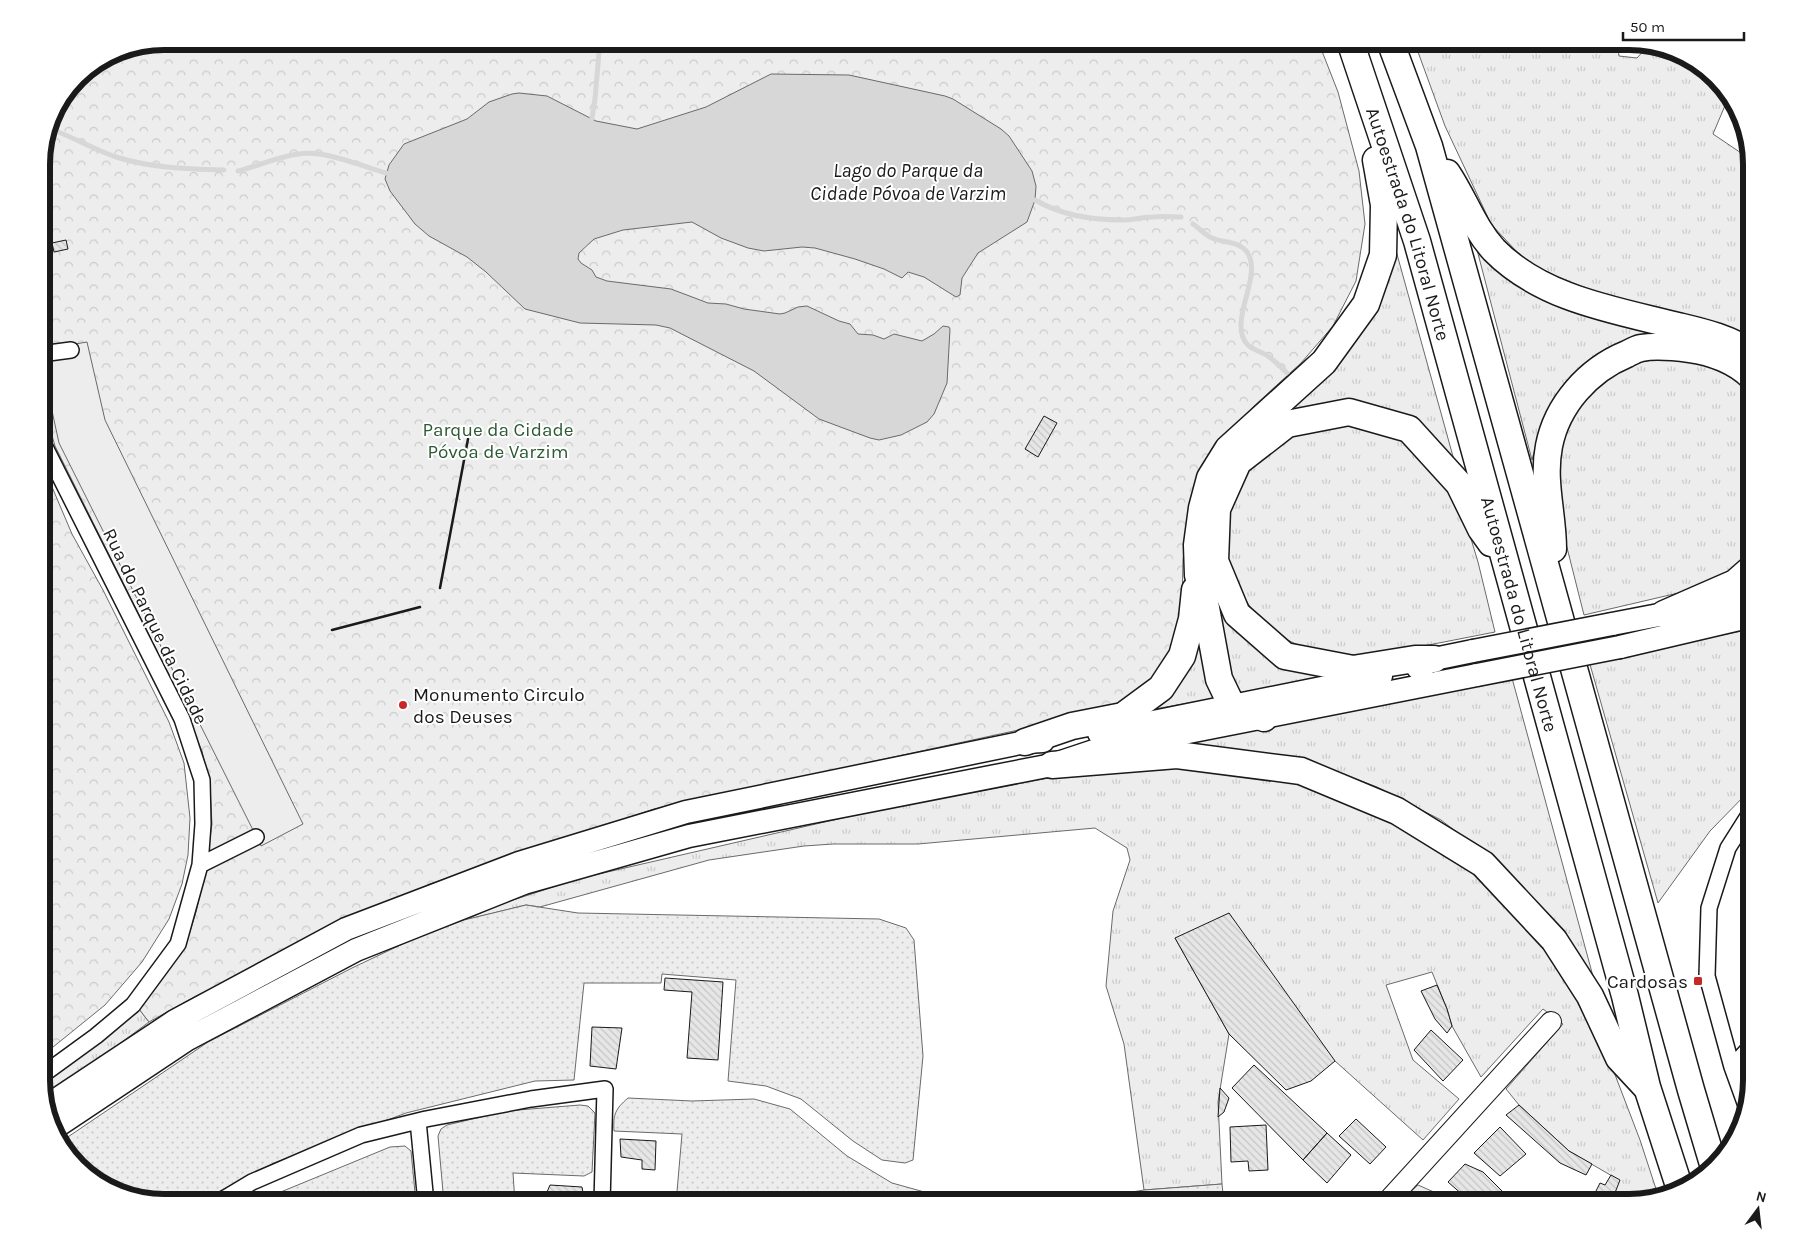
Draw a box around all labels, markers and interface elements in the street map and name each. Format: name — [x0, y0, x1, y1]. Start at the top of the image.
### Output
scale bar — [1623, 10, 1744, 42]
text: 50 m — [1630, 18, 1665, 36]
street label: Autoestrada do Litoral Norte — [1361, 105, 1454, 343]
water label: Lago do Parque da Cidade Póvoa de Varzim — [810, 159, 1006, 205]
park label: Parque da Cidade Póvoa de Varzim — [423, 419, 574, 463]
street label: Autoestrada do Litoral Norte — [1476, 494, 1562, 735]
street label: Rua do Parque da Cidade — [98, 525, 212, 728]
place label: Monumento Circulo dos Deuses — [413, 684, 585, 728]
marker: Monumento Circulo dos Deuses — [397, 699, 409, 711]
place label: Cardosas — [1607, 971, 1688, 993]
marker: Cardosas — [1692, 975, 1704, 987]
north arrow — [1733, 1184, 1783, 1234]
text: N — [1754, 1187, 1768, 1206]

